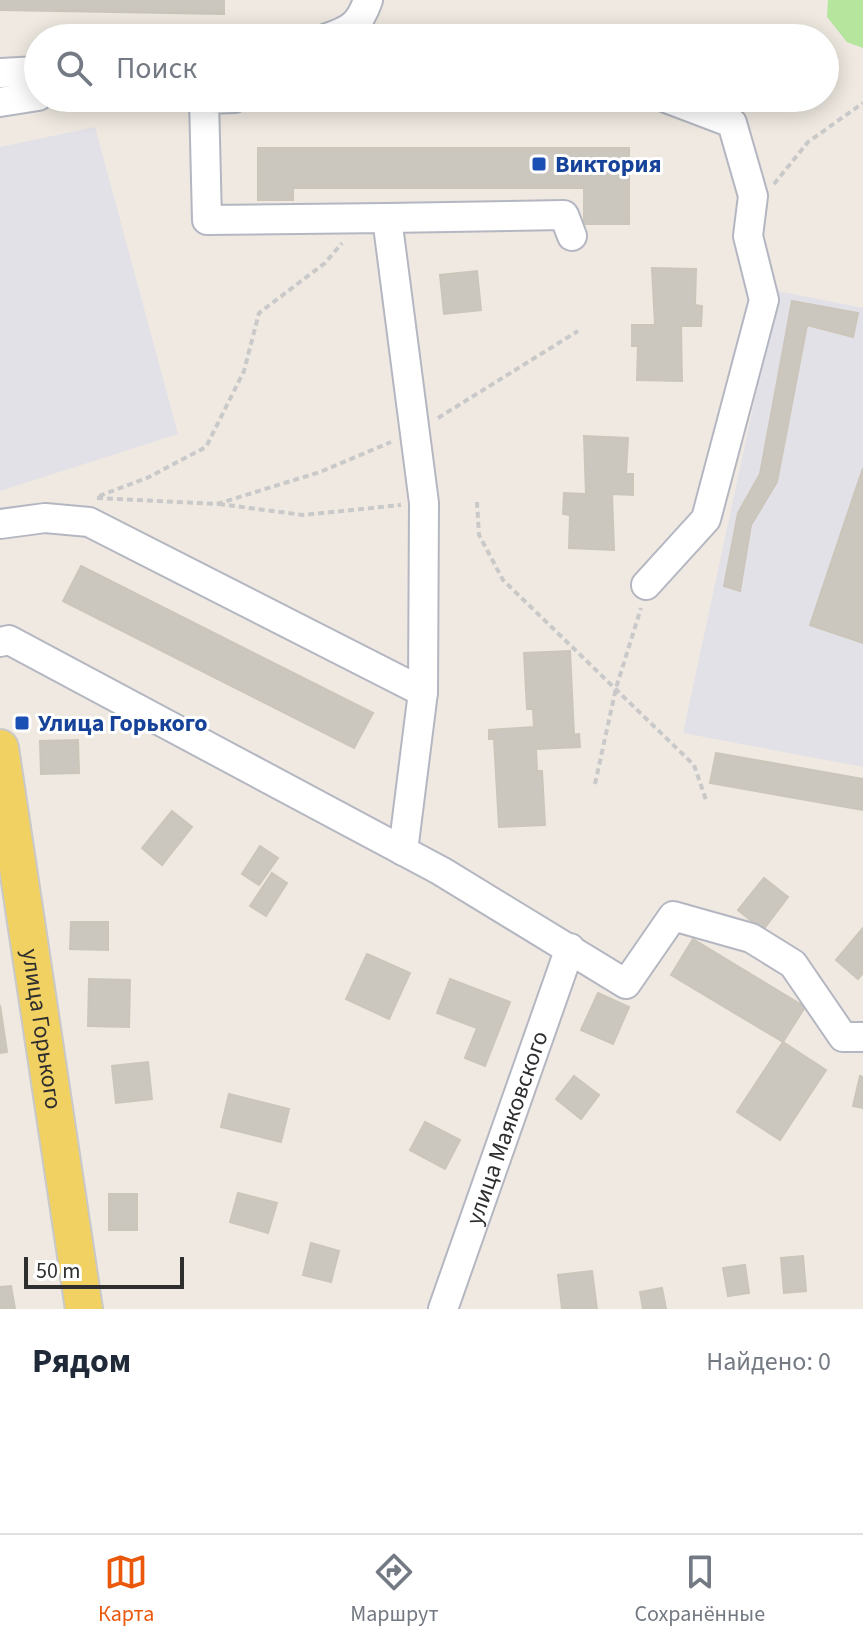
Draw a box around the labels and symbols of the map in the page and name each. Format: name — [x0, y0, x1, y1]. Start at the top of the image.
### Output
place label: Виктория — [555, 147, 662, 182]
marker: Виктория — [530, 155, 548, 173]
place label: Улица Горького — [38, 706, 208, 741]
marker: Улица Горького — [13, 714, 31, 732]
street label: улица Горького — [13, 946, 71, 1111]
street label: улица Маяковского — [456, 1026, 557, 1230]
scale bar — [24, 1253, 184, 1289]

